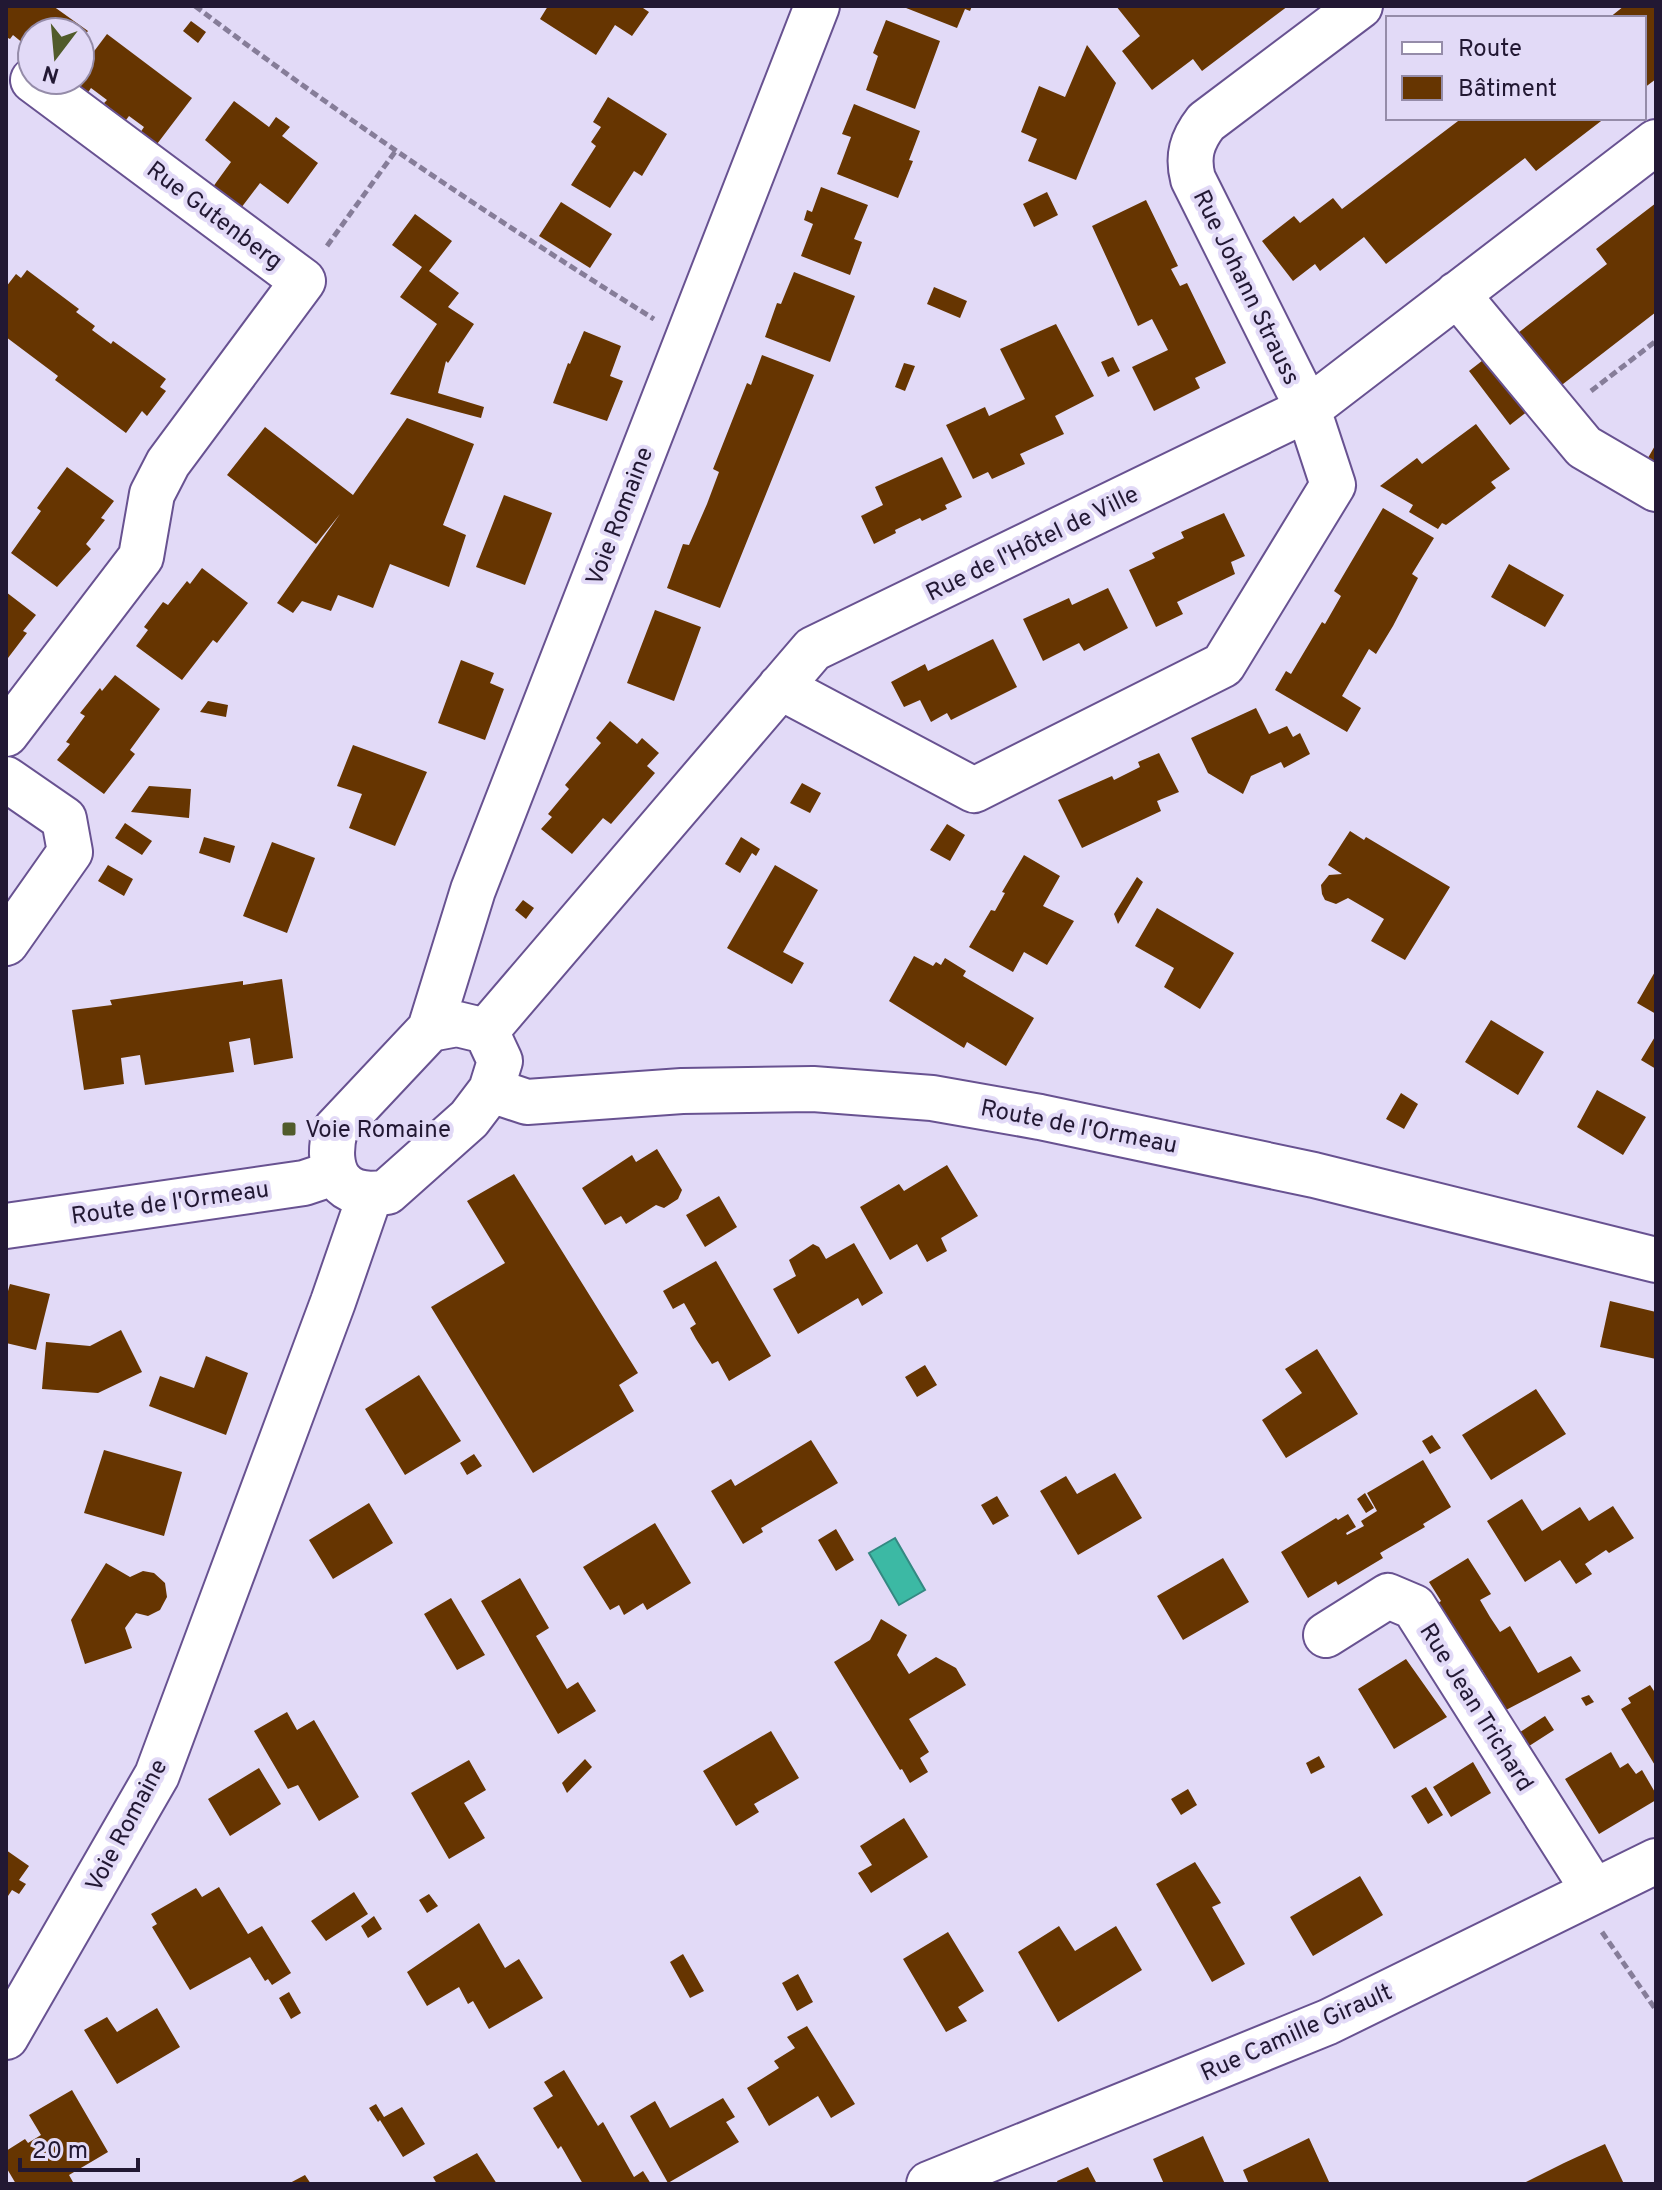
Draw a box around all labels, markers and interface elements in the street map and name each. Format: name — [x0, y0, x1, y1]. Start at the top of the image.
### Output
north arrow — [16, 16, 96, 96]
legend — [1386, 16, 1646, 120]
text: Route — [1458, 35, 1522, 65]
text: N — [40, 58, 62, 88]
text: Bâtiment — [1458, 75, 1557, 105]
street label: Rue Gutenberg — [140, 156, 288, 277]
street label: Rue Johann Strauss — [1185, 185, 1305, 390]
street label: Voie Romaine — [581, 443, 661, 590]
street label: Rue de l'Hôtel de Ville — [922, 480, 1144, 609]
street label: Route de l'Ormeau — [978, 1094, 1179, 1162]
place label: Voie Romaine — [305, 1116, 451, 1146]
marker: Voie Romaine — [280, 1120, 298, 1138]
street label: Route de l'Ormeau — [69, 1175, 271, 1233]
street label: Rue Jean Trichard — [1412, 1618, 1539, 1798]
street label: Voie Romaine — [80, 1754, 175, 1897]
street label: Rue Camille Girault — [1196, 1978, 1397, 2090]
scale bar — [20, 2122, 138, 2172]
text: 20 m — [32, 2137, 88, 2167]

